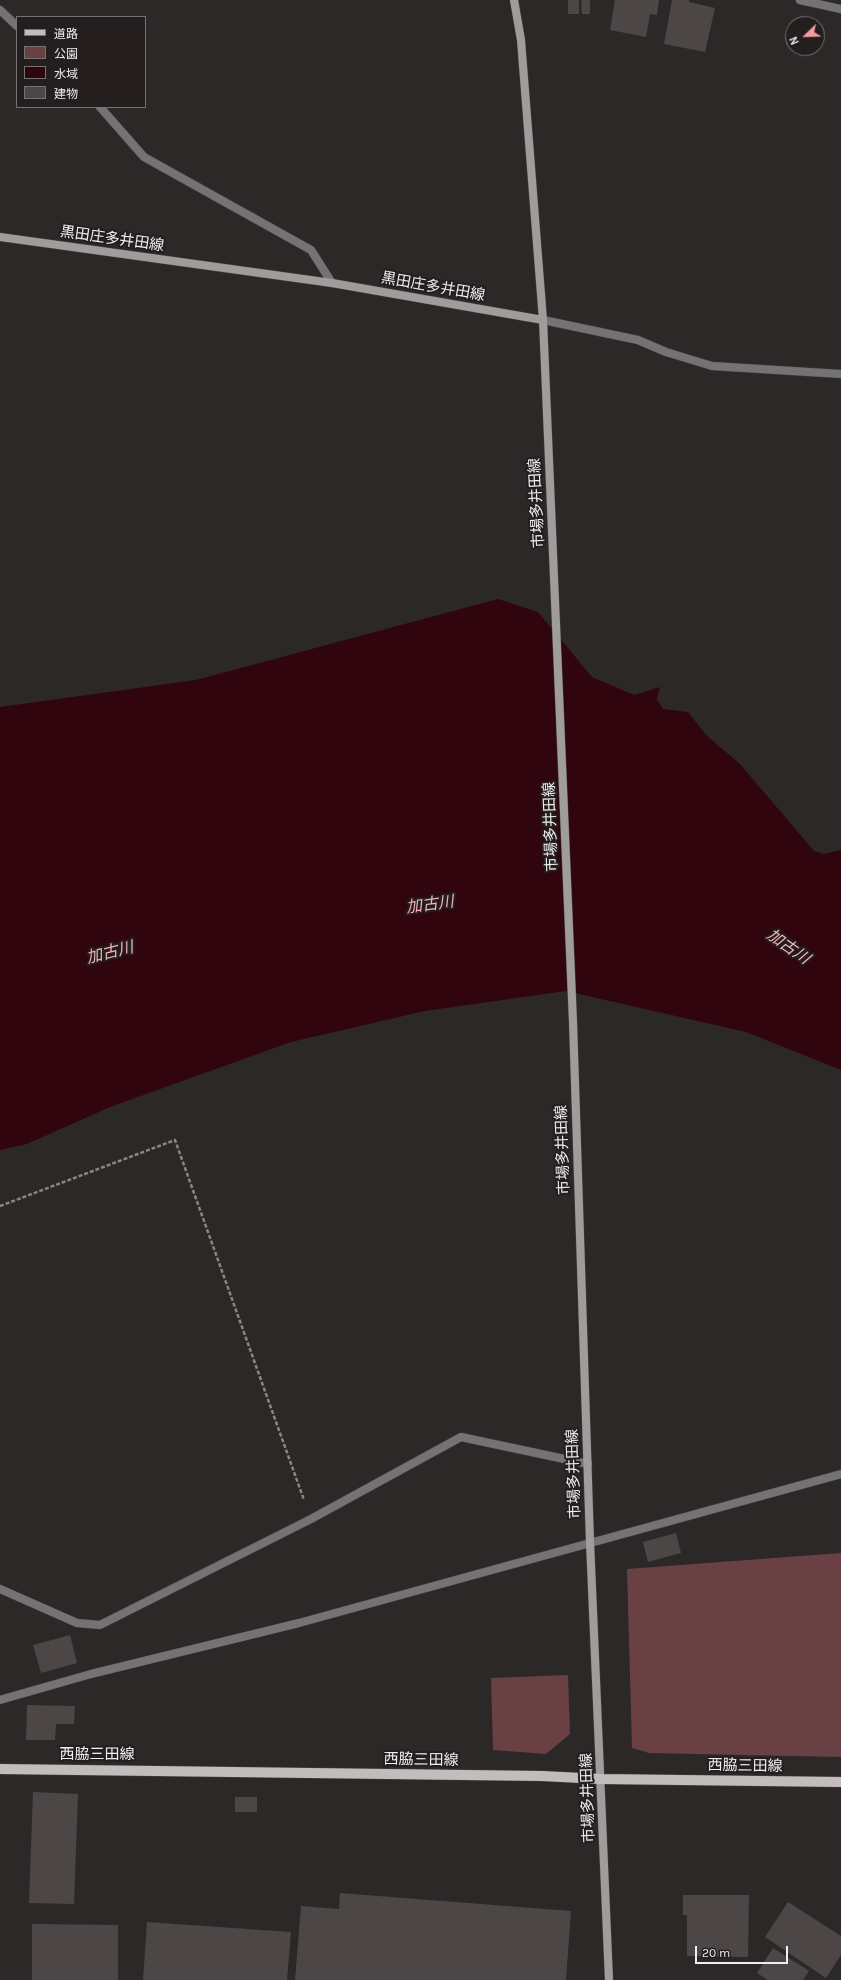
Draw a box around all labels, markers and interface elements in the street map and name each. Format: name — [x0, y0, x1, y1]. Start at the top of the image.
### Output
legend — [16, 16, 146, 108]
north arrow — [785, 16, 825, 56]
text: 道路 — [54, 27, 78, 41]
text: N — [787, 34, 802, 47]
text: 公園 — [54, 47, 78, 61]
text: 水域 — [54, 67, 78, 81]
text: 建物 — [54, 87, 78, 101]
street label: 黒田庄多井田線 — [59, 223, 165, 255]
street label: 黒田庄多井田線 — [380, 269, 486, 305]
street label: 市場多井田線 — [526, 458, 548, 548]
street label: 市場多井田線 — [540, 782, 562, 872]
water label: 加古川 — [405, 892, 455, 918]
water label: 加古川 — [763, 925, 813, 969]
water label: 加古川 — [84, 938, 136, 968]
street label: 市場多井田線 — [552, 1105, 574, 1195]
street label: 市場多井田線 — [563, 1429, 585, 1519]
street label: 西脇三田線 — [60, 1746, 134, 1764]
street label: 西脇三田線 — [383, 1750, 459, 1770]
street label: 市場多井田線 — [577, 1753, 599, 1843]
street label: 西脇三田線 — [707, 1756, 783, 1776]
scale bar — [697, 1938, 790, 1964]
text: 20 m — [702, 1946, 730, 1960]

